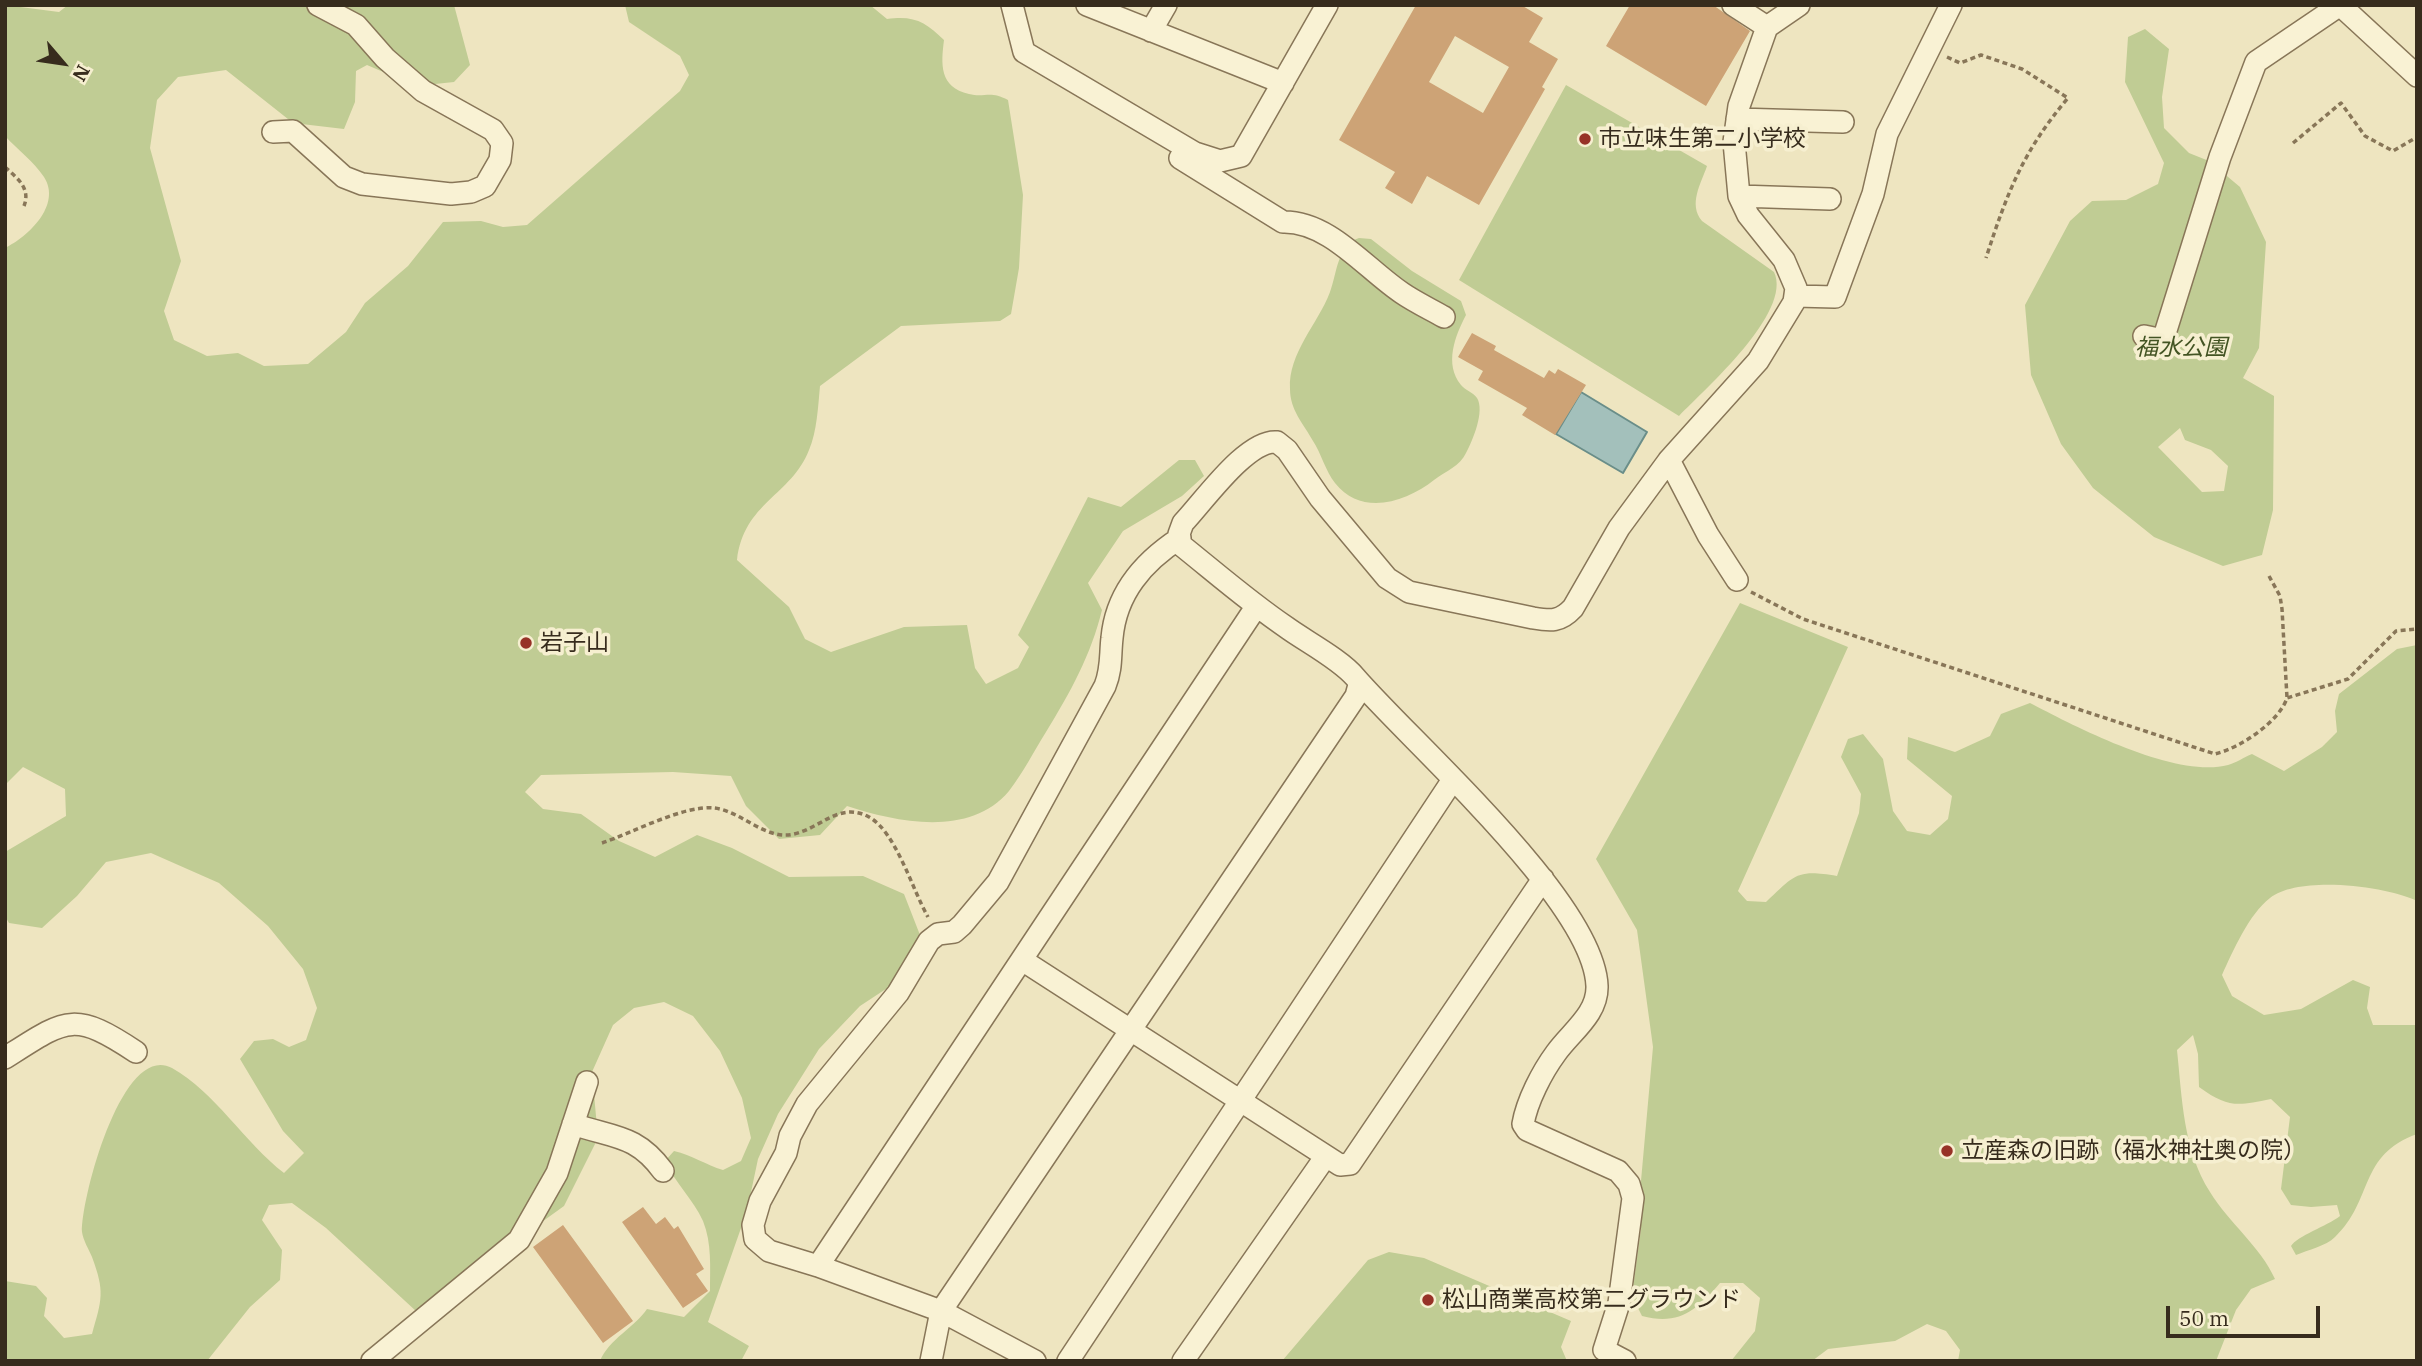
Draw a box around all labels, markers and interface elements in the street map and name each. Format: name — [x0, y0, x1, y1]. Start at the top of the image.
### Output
north arrow — [28, 28, 98, 98]
text: N — [67, 61, 96, 86]
place label: 市立味生第二小学校 — [1599, 125, 1806, 153]
marker: 市立味生第二小学校 — [1577, 131, 1593, 147]
park label: 福水公園 — [2135, 334, 2227, 362]
place label: 岩子山 — [540, 629, 609, 657]
marker: 岩子山 — [518, 635, 534, 651]
place label: 立産森の旧跡（福水神社奥の院） — [1961, 1137, 2306, 1165]
marker: 立産森の旧跡（福水神社奥の院） — [1939, 1143, 1955, 1159]
place label: 松山商業高校第二グラウンド — [1442, 1286, 1741, 1314]
marker: 松山商業高校第二グラウンド — [1420, 1292, 1436, 1308]
scale bar — [2170, 1292, 2324, 1336]
text: 50 m — [2179, 1304, 2229, 1332]

